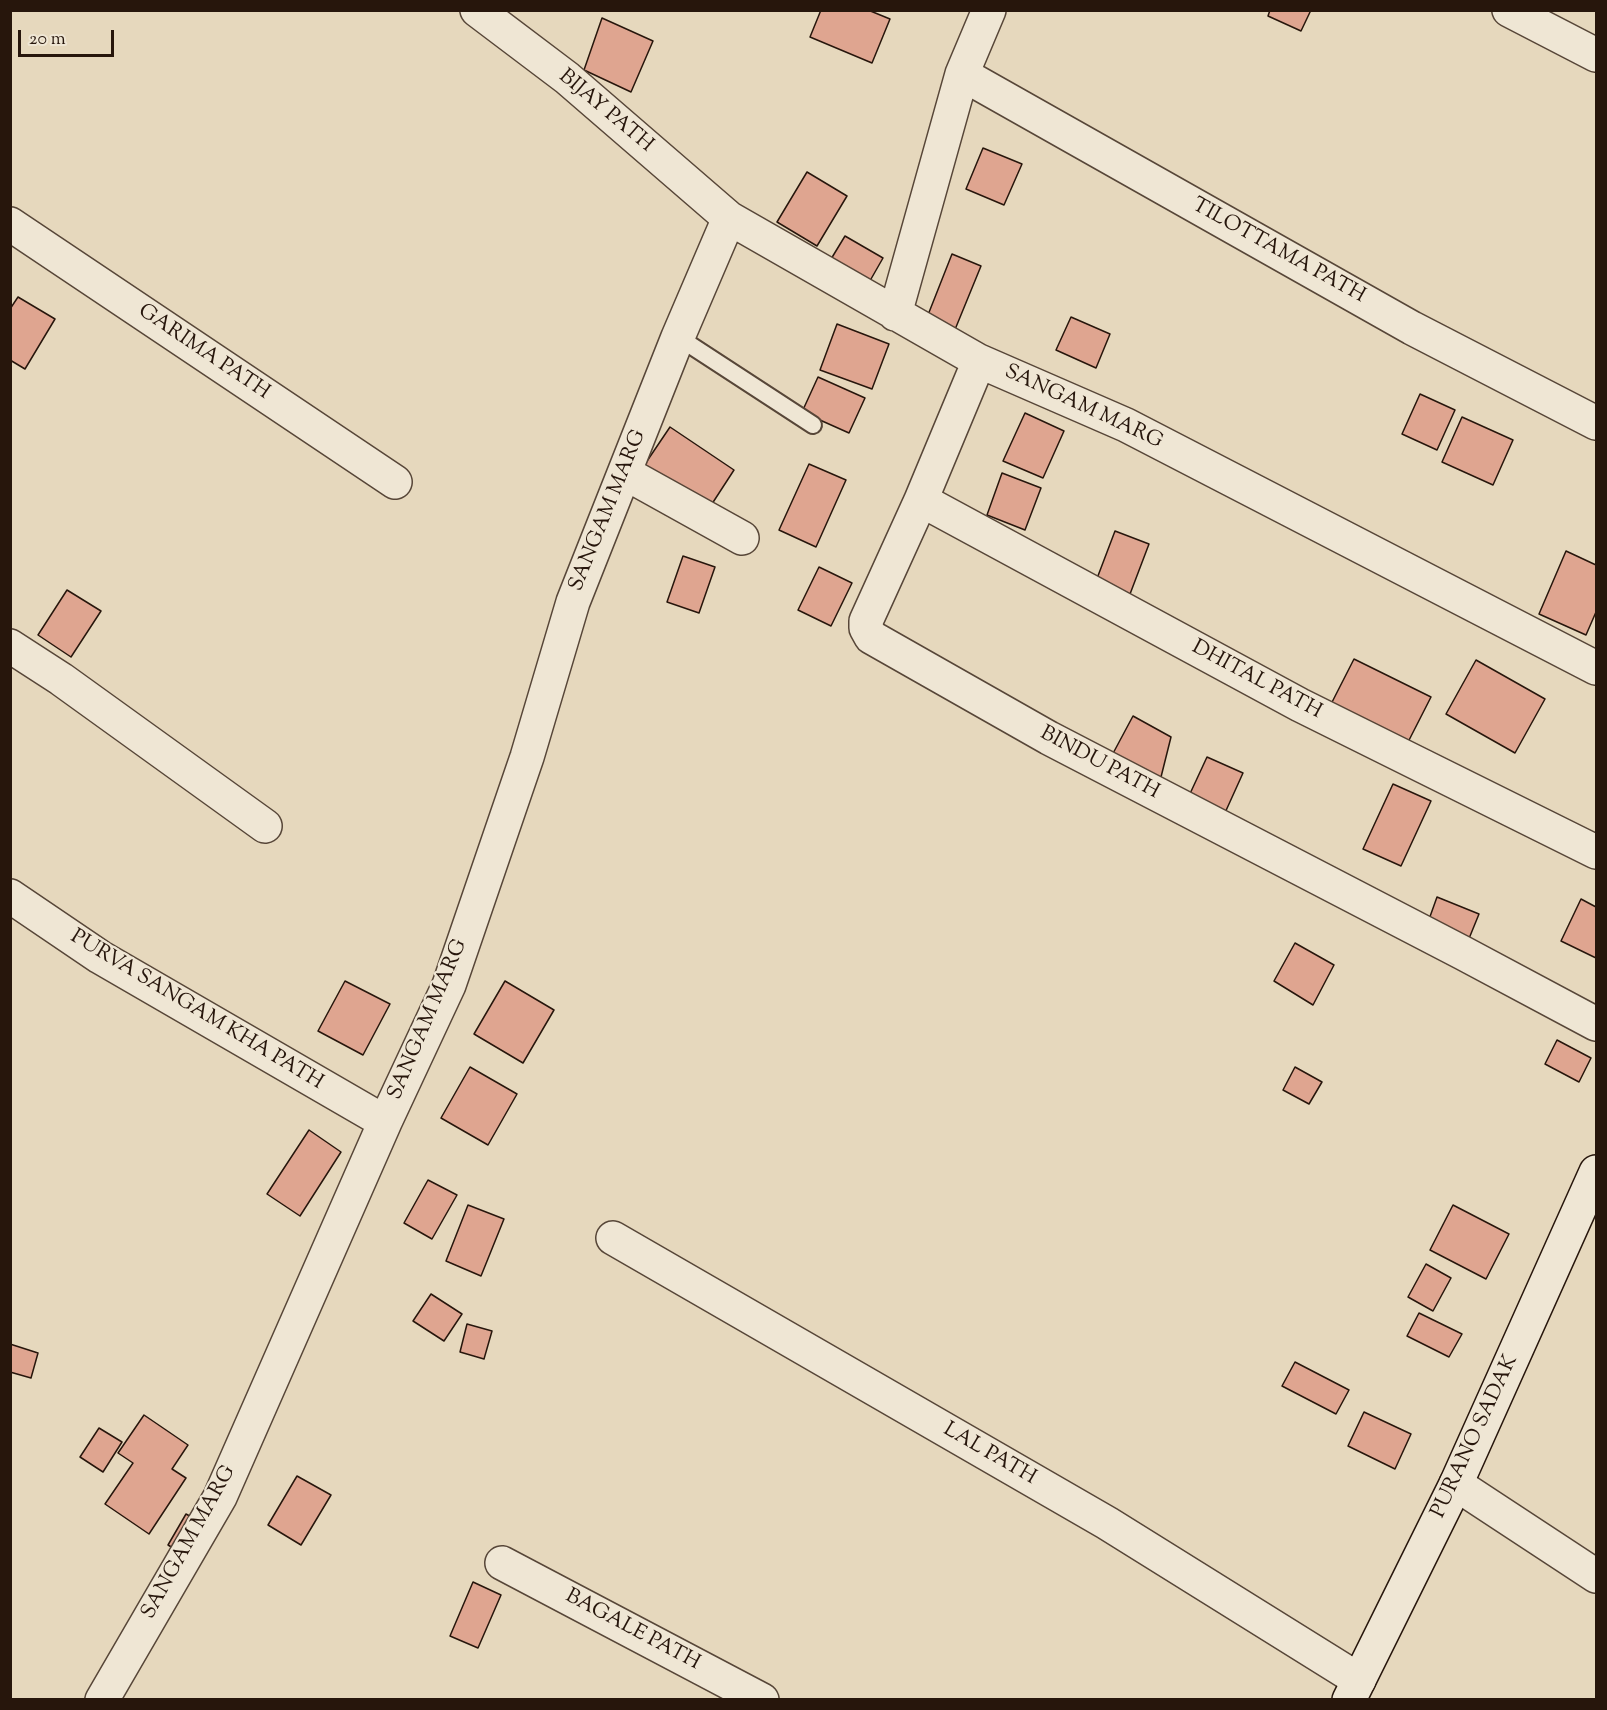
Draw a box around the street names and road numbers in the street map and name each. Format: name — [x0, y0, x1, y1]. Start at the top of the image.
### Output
street label: BIJAY PATH — [552, 65, 658, 159]
street label: TILOTTAMA PATH — [1187, 194, 1369, 310]
street label: GARIMA PATH — [132, 300, 274, 406]
street label: SANGAM MARG — [1000, 360, 1166, 456]
street label: SANGAM MARG — [565, 427, 653, 595]
street label: DHITAL PATH — [1187, 636, 1325, 726]
street label: BINDU PATH — [1035, 722, 1163, 806]
street label: PURVA SANGAM KHA PATH — [65, 925, 327, 1097]
street label: SANGAM MARG — [384, 936, 474, 1104]
street label: PURANO SADAK — [1427, 1351, 1525, 1523]
street label: LAL PATH — [938, 1418, 1040, 1492]
street label: SANGAM MARG — [137, 1462, 243, 1624]
street label: BAGALE PATH — [560, 1585, 704, 1677]

